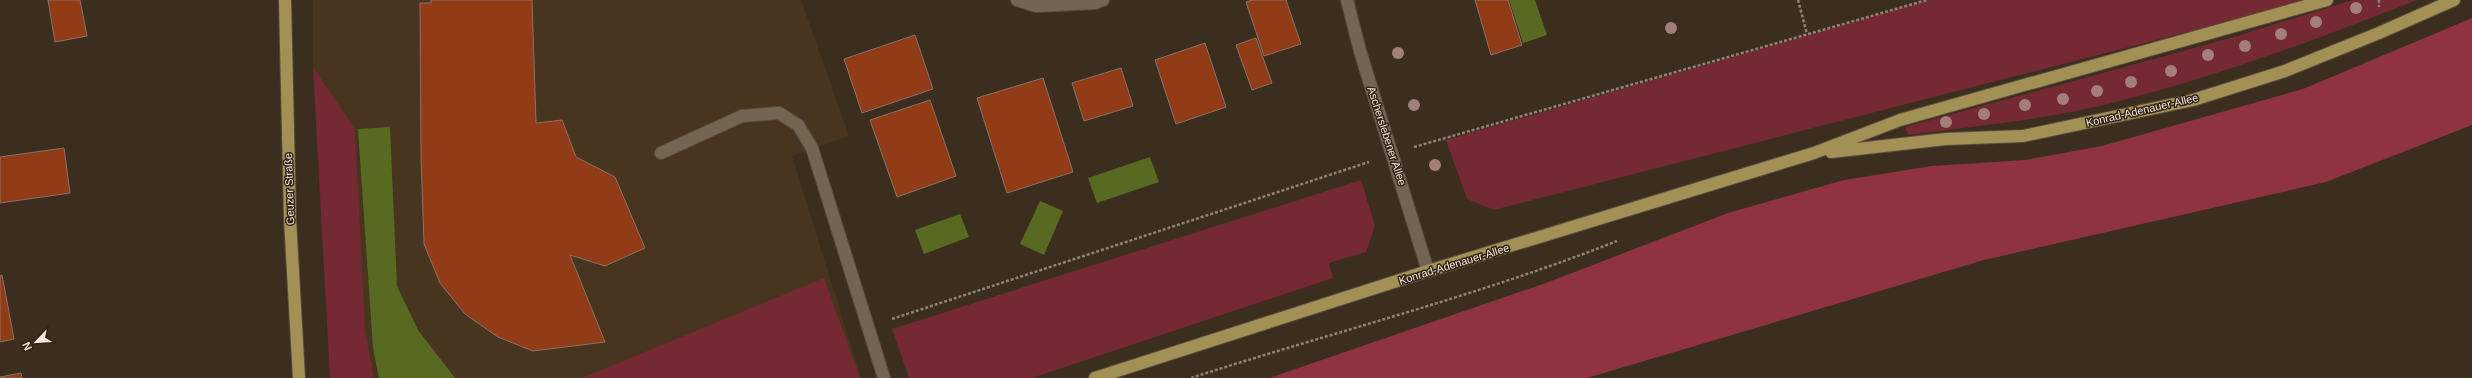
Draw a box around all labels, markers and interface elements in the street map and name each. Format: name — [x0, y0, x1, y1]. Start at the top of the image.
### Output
street label: Ascherslebener Allee — [1365, 85, 1409, 187]
street label: Konrad-Adenauer-Allee — [2085, 91, 2199, 129]
street label: Geuzer Straße — [282, 153, 296, 225]
street label: Konrad-Adenauer-Allee — [1397, 241, 1511, 287]
north arrow — [16, 322, 56, 362]
text: N — [20, 340, 34, 352]

